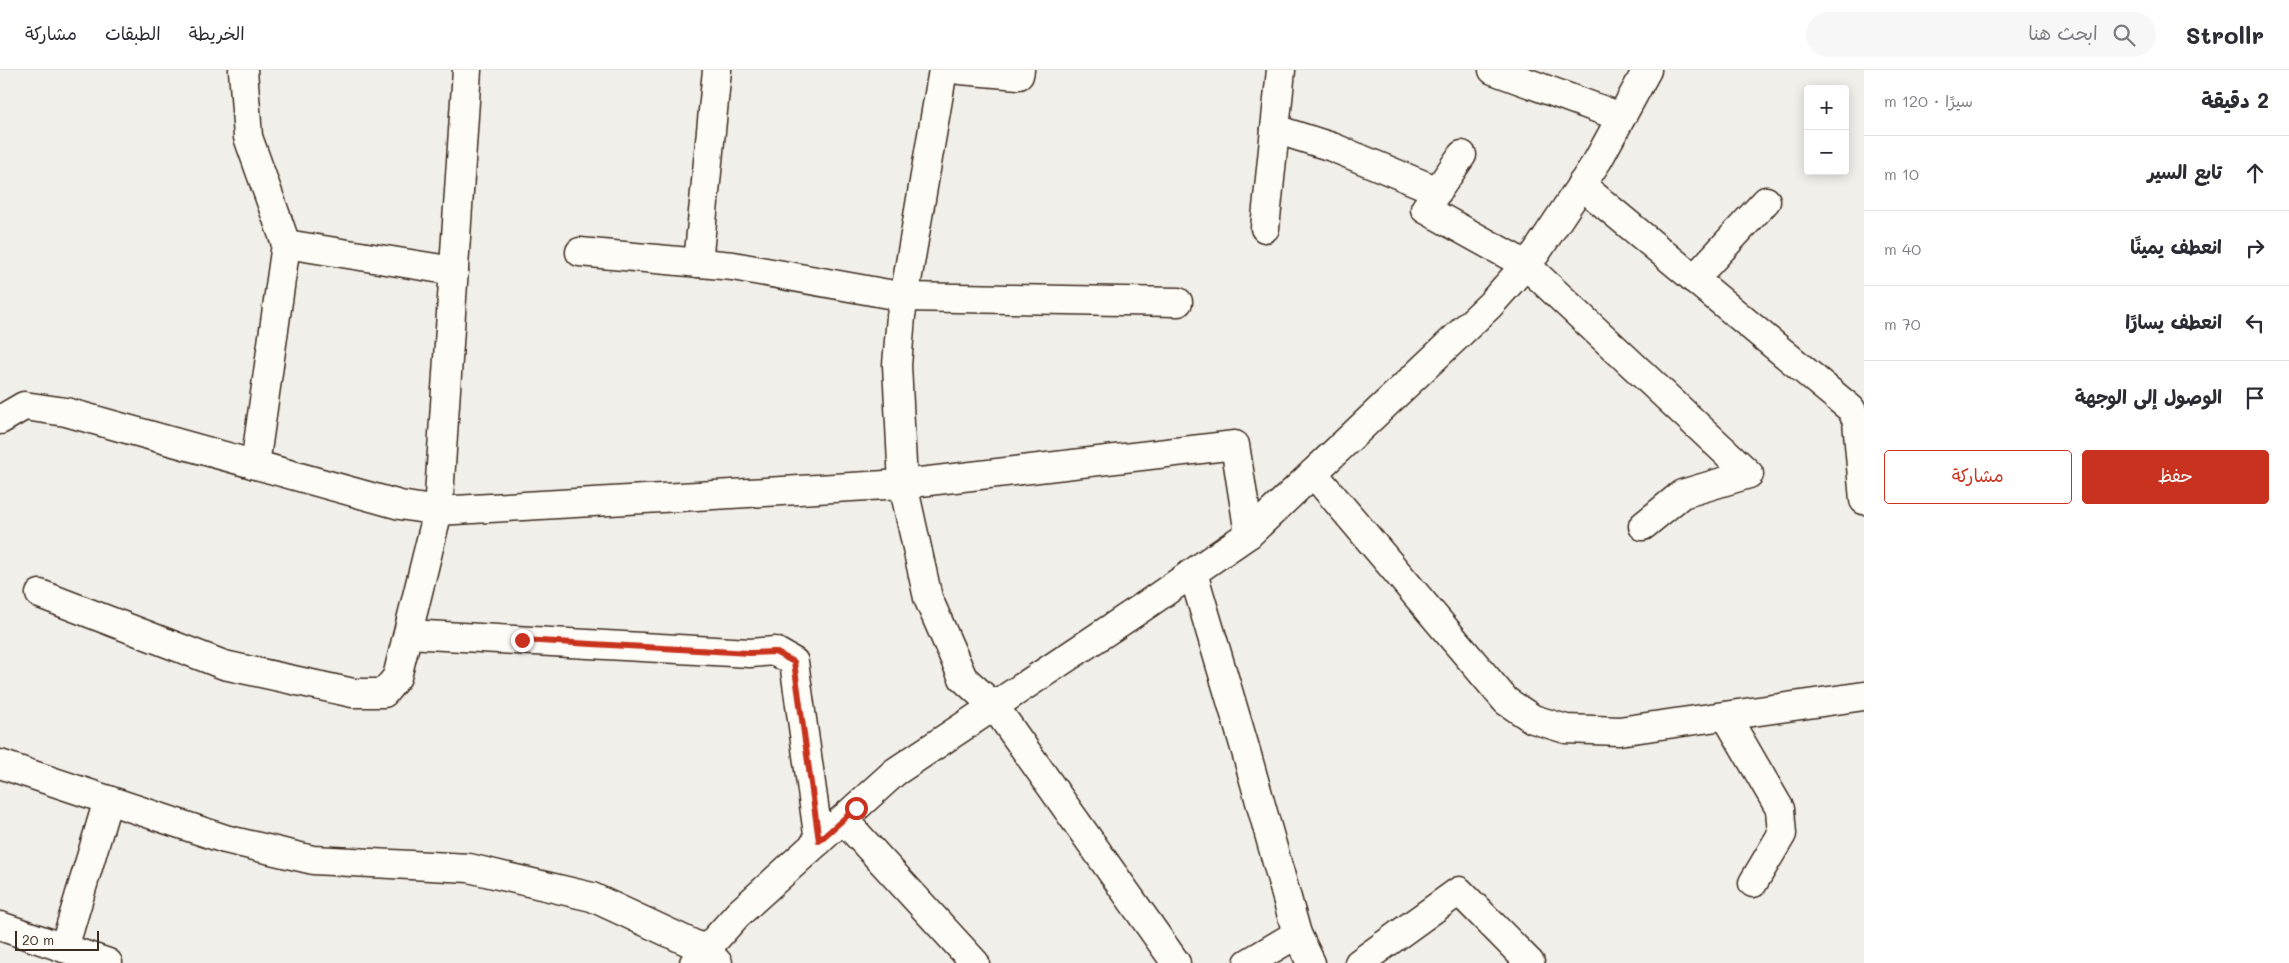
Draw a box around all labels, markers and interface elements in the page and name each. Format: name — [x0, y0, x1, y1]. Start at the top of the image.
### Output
search box — [1806, 12, 2156, 57]
text: Strollr — [2186, 19, 2264, 50]
text: ابحث هنا — [2028, 20, 2098, 45]
text: مشاركة — [25, 21, 77, 45]
text: الطبقات — [105, 21, 161, 45]
text: الخريطة — [189, 21, 245, 45]
icon: search — [2110, 21, 2138, 49]
map controls — [1804, 85, 1849, 175]
button: + — [1804, 85, 1849, 130]
text: 2 دقيقة — [2201, 86, 2269, 113]
text: سيرًا · 120 m — [1884, 90, 1973, 111]
button: − — [1804, 130, 1849, 175]
text: تابع السير — [2147, 159, 2222, 184]
icon: ahead — [2241, 159, 2269, 187]
text: 10 m — [1884, 163, 1919, 184]
text: انعطف يمينًا — [2130, 234, 2222, 259]
icon: right — [2241, 234, 2269, 262]
text: 40 m — [1884, 238, 1921, 259]
text: انعطف يسارًا — [2125, 309, 2222, 334]
icon: left — [2241, 309, 2269, 337]
text: 70 m — [1884, 313, 1921, 334]
text: الوصول إلى الوجهة — [2075, 384, 2222, 409]
icon: arrive — [2241, 384, 2269, 412]
button: مشاركة — [1884, 450, 2072, 504]
button: حفظ — [2082, 450, 2269, 504]
route end — [511, 629, 534, 652]
route start — [845, 797, 868, 820]
scale bar — [15, 928, 99, 951]
text: 20 m — [22, 930, 54, 949]

